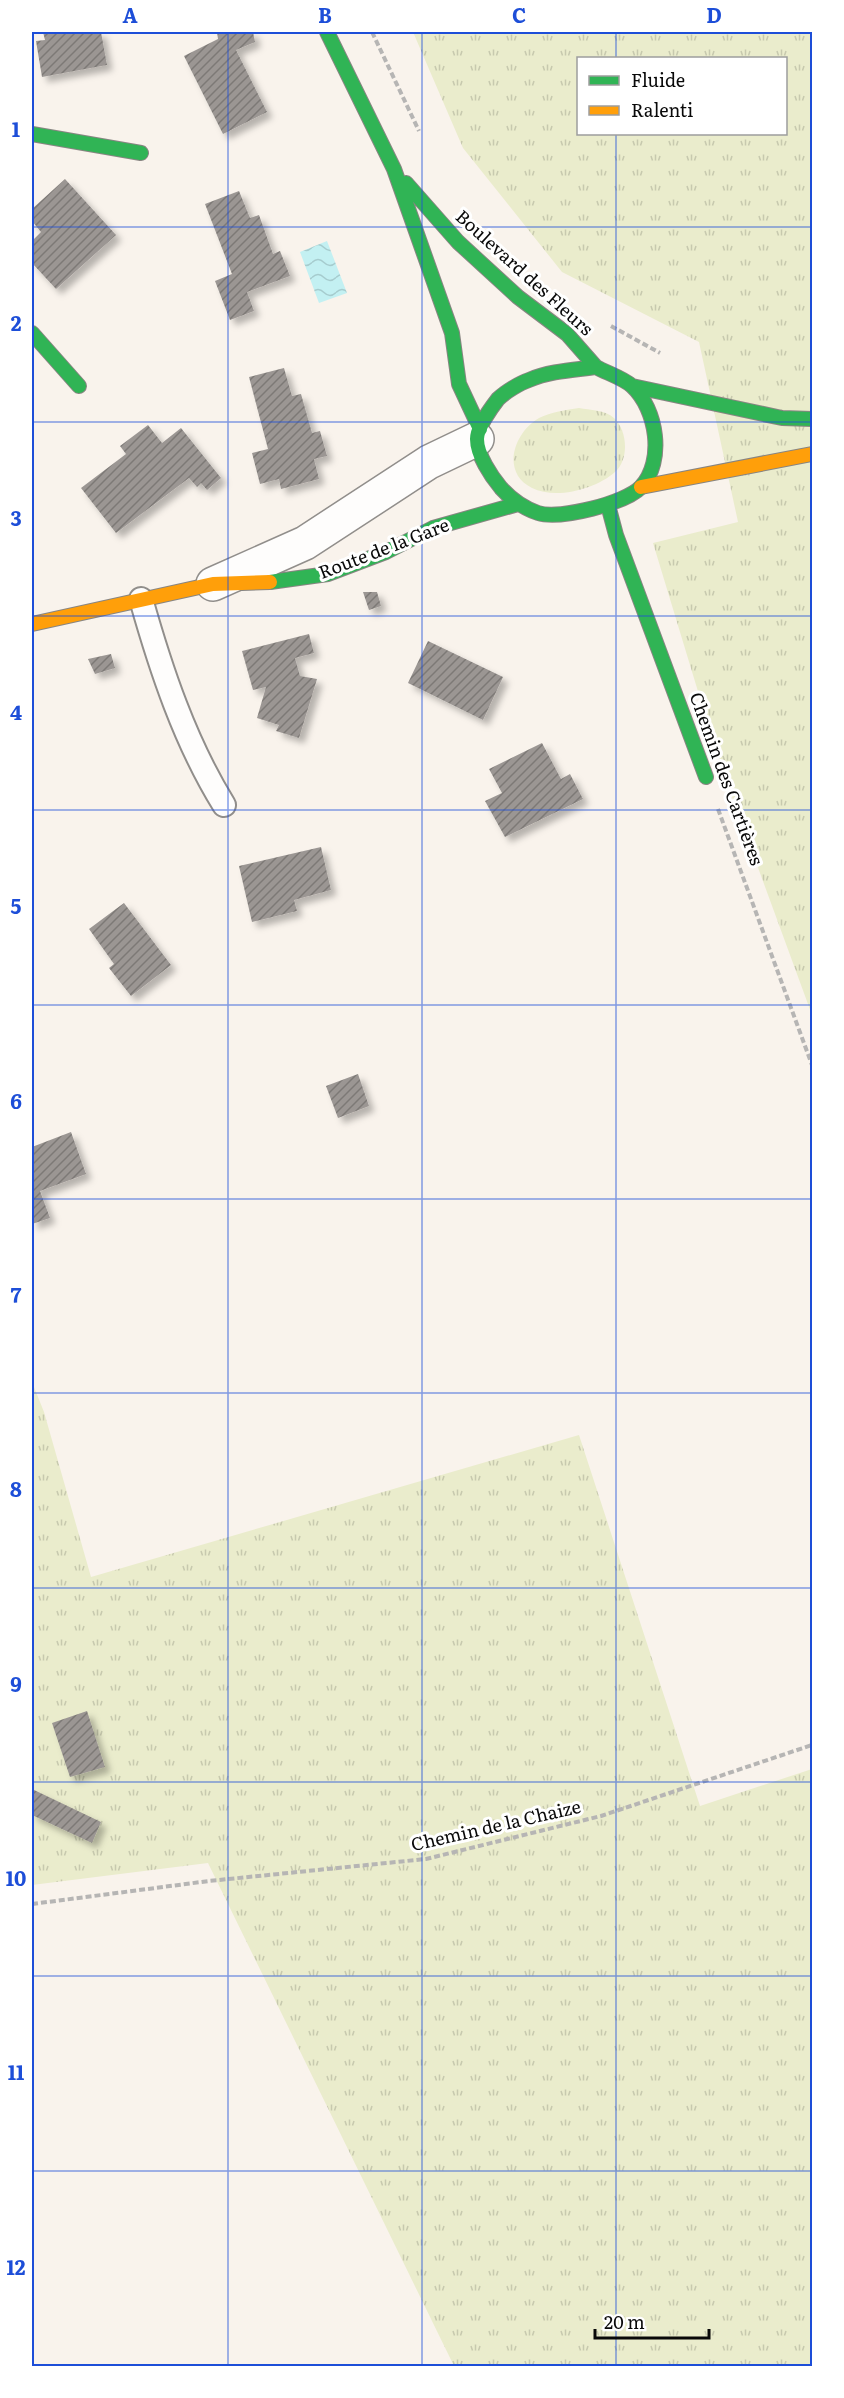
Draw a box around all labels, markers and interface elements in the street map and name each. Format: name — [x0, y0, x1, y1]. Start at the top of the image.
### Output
text: A — [122, 0, 138, 29]
text: B — [318, 0, 332, 29]
text: C — [512, 0, 526, 29]
text: D — [706, 0, 722, 29]
legend — [577, 57, 787, 135]
text: Fluide — [631, 66, 685, 93]
text: Ralenti — [631, 96, 693, 123]
text: 1 — [12, 113, 20, 143]
street label: Boulevard des Fleurs — [450, 203, 600, 341]
text: 2 — [11, 307, 22, 337]
text: 3 — [10, 502, 22, 532]
street label: Route de la Gare — [314, 510, 453, 585]
street label: Chemin des Cartières — [684, 688, 771, 869]
text: 4 — [10, 696, 22, 726]
text: 5 — [11, 890, 22, 920]
text: 6 — [10, 1085, 22, 1115]
text: 7 — [11, 1279, 22, 1309]
text: 8 — [10, 1473, 22, 1503]
text: 9 — [10, 1668, 22, 1698]
street label: Chemin de la Chaize — [408, 1792, 583, 1857]
text: 10 — [6, 1862, 26, 1892]
text: 11 — [8, 2056, 24, 2086]
text: 12 — [6, 2251, 26, 2281]
scale bar — [595, 2302, 709, 2340]
text: 20 m — [604, 2308, 645, 2335]

